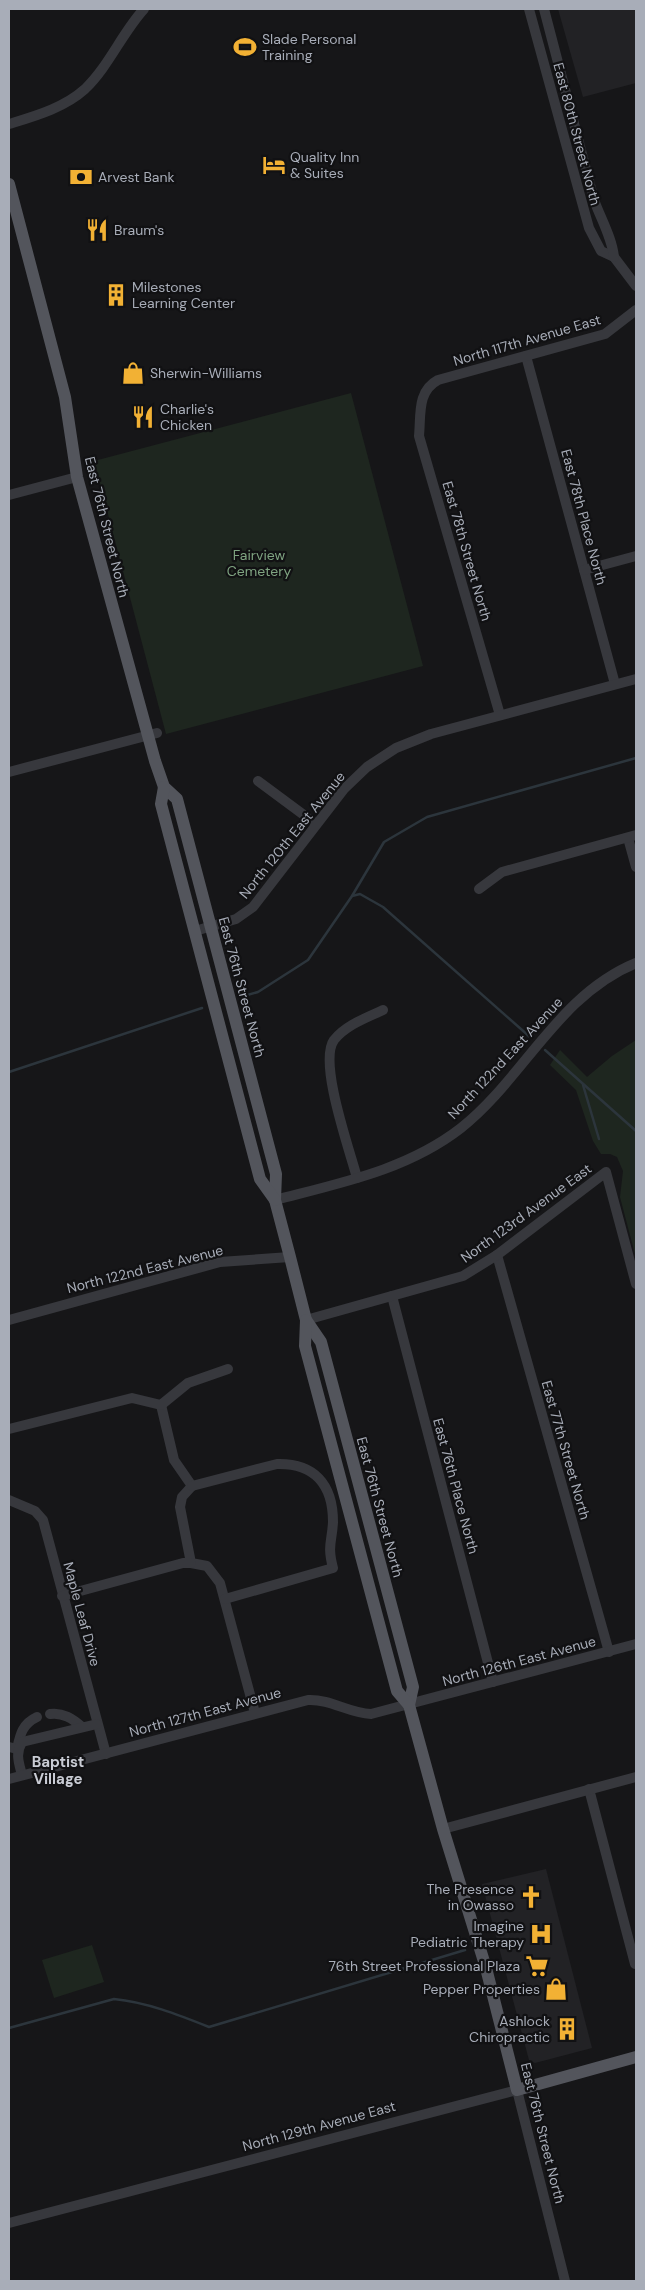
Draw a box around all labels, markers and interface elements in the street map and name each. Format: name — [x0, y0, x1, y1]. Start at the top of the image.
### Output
place label: Slade Personal Training — [262, 30, 356, 64]
sports icon: Slade Personal Training — [232, 34, 258, 60]
street label: East 80th Street North — [549, 61, 605, 207]
place label: Quality Inn & Suites — [290, 148, 359, 182]
hotel icon: Quality Inn & Suites — [261, 152, 287, 178]
bank icon: Arvest Bank — [68, 164, 94, 190]
place label: Arvest Bank — [98, 168, 175, 186]
restaurant icon: Braum's — [84, 217, 110, 243]
place label: Braum's — [114, 221, 164, 239]
place label: Milestones Learning Center — [132, 278, 235, 312]
building icon: Milestones Learning Center — [103, 282, 129, 308]
street label: North 117th Avenue East — [451, 310, 603, 370]
shop icon: Sherwin-Williams — [120, 360, 146, 386]
place label: Sherwin-Williams — [150, 364, 262, 382]
place label: Charlie's Chicken — [160, 400, 214, 434]
restaurant icon: Charlie's Chicken — [130, 404, 156, 430]
street label: East 78th Place North — [557, 447, 611, 587]
street label: East 76th Street North — [81, 455, 133, 599]
street label: East 78th Street North — [438, 479, 496, 623]
park label: Fairview Cemetery — [227, 546, 291, 580]
street label: North 120th East Avenue — [235, 768, 349, 902]
street label: East 76th Street North — [215, 915, 269, 1059]
street label: North 122nd East Avenue — [444, 993, 566, 1123]
street label: North 123rd Avenue East — [457, 1159, 595, 1267]
street label: North 122nd East Avenue — [65, 1241, 225, 1297]
street label: East 77th Street North — [538, 1378, 594, 1522]
street label: East 76th Place North — [429, 1416, 483, 1556]
street label: East 76th Street North — [353, 1435, 407, 1579]
street label: Maple Leaf Drive — [59, 1560, 105, 1668]
street label: North 126th East Avenue — [440, 1632, 598, 1690]
street label: North 127th East Avenue — [127, 1683, 283, 1741]
district label: Baptist Village — [32, 1752, 84, 1789]
place label: The Presence in Owasso — [426, 1880, 514, 1914]
church icon: The Presence in Owasso — [518, 1884, 544, 1910]
place label: Imagine Pediatric Therapy — [410, 1917, 524, 1951]
hospital icon: Imagine Pediatric Therapy — [528, 1921, 554, 1947]
supermarket icon: 76th Street Professional Plaza — [524, 1953, 550, 1979]
place label: 76th Street Professional Plaza — [329, 1957, 520, 1975]
shop icon: Pepper Properties — [543, 1976, 569, 2002]
place label: Pepper Properties — [423, 1980, 540, 1998]
place label: Ashlock Chiropractic — [469, 2012, 550, 2046]
building icon: Ashlock Chiropractic — [554, 2016, 580, 2042]
street label: East 76th Street North — [517, 2061, 569, 2205]
street label: North 129th Avenue East — [240, 2097, 398, 2155]

